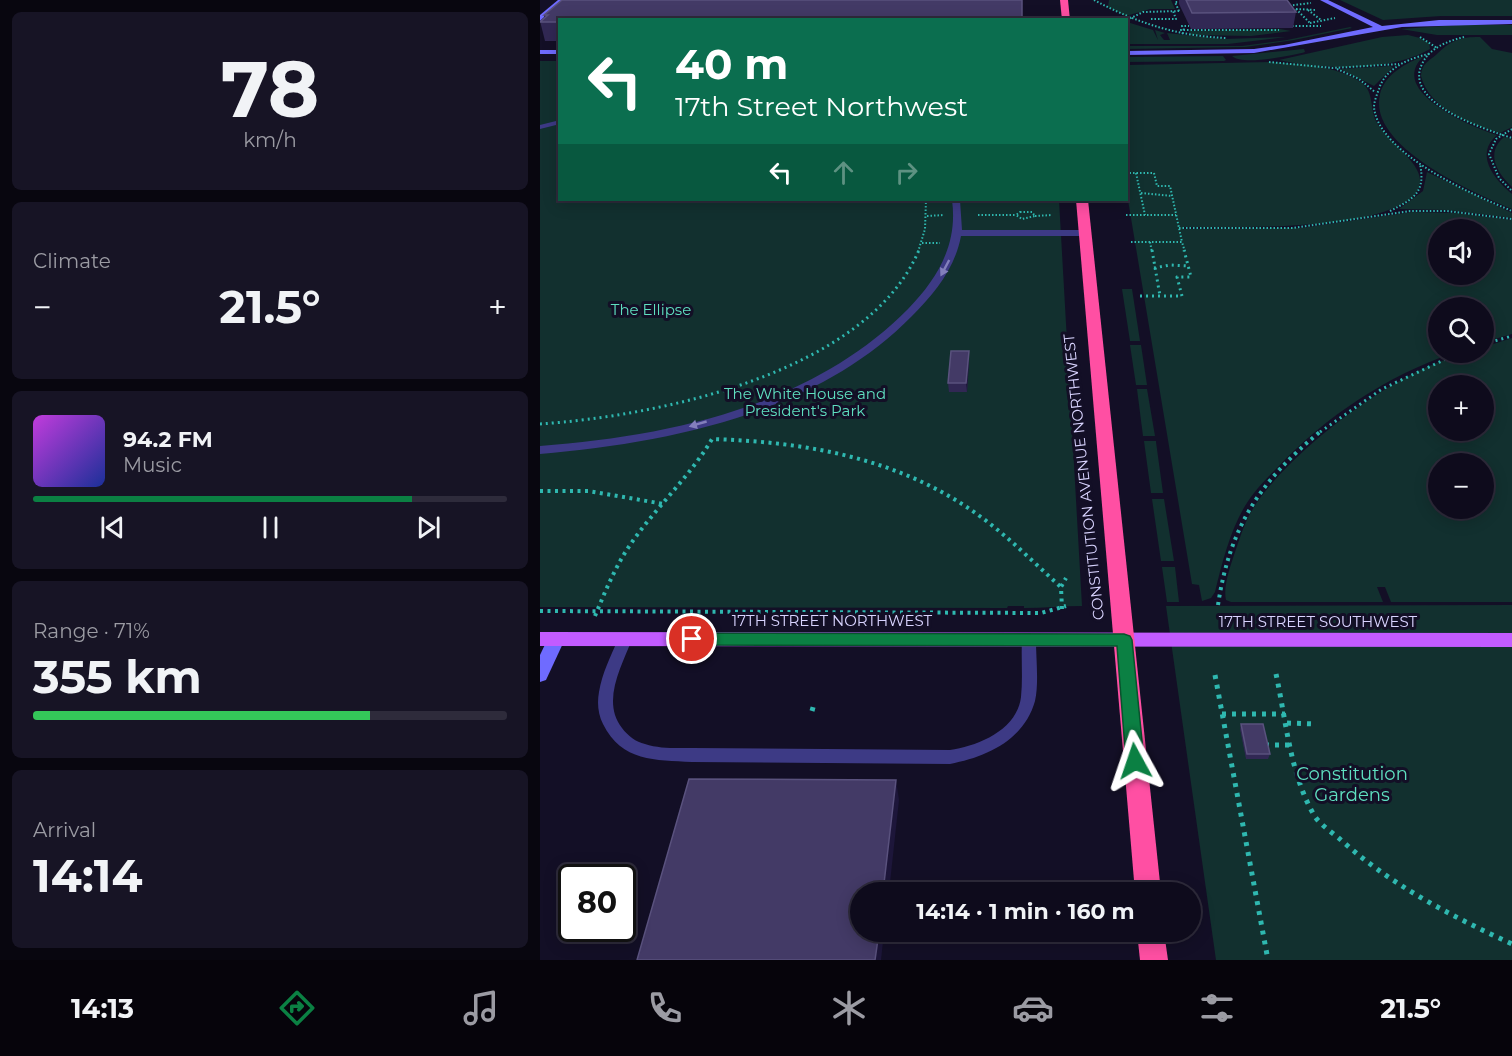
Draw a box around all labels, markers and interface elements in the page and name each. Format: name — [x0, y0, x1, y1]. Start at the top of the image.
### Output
text: 40 m — [675, 38, 788, 90]
text: 78 — [221, 41, 319, 137]
icon: left — [576, 42, 654, 120]
text: 17th Street Northwest — [675, 90, 968, 123]
text: km/h — [243, 128, 297, 152]
icon: left — [764, 156, 797, 189]
icon: ahead — [827, 156, 860, 189]
icon: right — [890, 156, 923, 189]
map controls — [1428, 219, 1494, 519]
button: sound — [1428, 219, 1494, 285]
text: Climate — [33, 249, 111, 273]
one-way arrow — [940, 259, 950, 276]
text: 21.5° — [219, 279, 321, 334]
text: − — [33, 287, 52, 327]
text: + — [488, 287, 507, 327]
button: search — [1428, 297, 1494, 363]
park label: The Ellipse — [611, 300, 691, 319]
street label: CONSTITUTION AVENUE NORTHWEST — [1059, 333, 1108, 621]
button: + — [1428, 375, 1494, 441]
park label: The White House and President's Park — [724, 384, 886, 420]
one-way arrow — [689, 420, 707, 429]
text: 94.2 FM — [123, 426, 213, 453]
text: Music — [123, 453, 182, 477]
button: − — [1428, 453, 1494, 519]
icon: previous — [96, 511, 129, 544]
icon: pause — [254, 511, 287, 544]
icon: next — [412, 511, 445, 544]
street label: 17TH STREET NORTHWEST — [732, 611, 933, 630]
street label: 17TH STREET SOUTHWEST — [1219, 612, 1418, 631]
pin — [666, 613, 717, 664]
text: Range · 71% — [33, 619, 150, 643]
icon: arrive — [675, 622, 708, 655]
text: 355 km — [33, 649, 202, 704]
position arrow — [1103, 729, 1167, 793]
park label: Constitution Gardens — [1296, 763, 1408, 806]
text: Arrival — [33, 818, 96, 842]
text: 14:14 — [33, 848, 142, 903]
speed limit sign: 80 — [558, 864, 636, 942]
text: 14:14 · 1 min · 160 m — [916, 898, 1135, 925]
icon: directions — [276, 987, 318, 1029]
icon: music — [460, 987, 502, 1029]
icon: phone — [644, 987, 686, 1029]
icon: climate — [828, 987, 870, 1029]
icon: car — [1012, 987, 1054, 1029]
icon: filters — [1196, 987, 1238, 1029]
text: 14:13 — [71, 992, 134, 1025]
text: 21.5° — [1380, 992, 1441, 1025]

